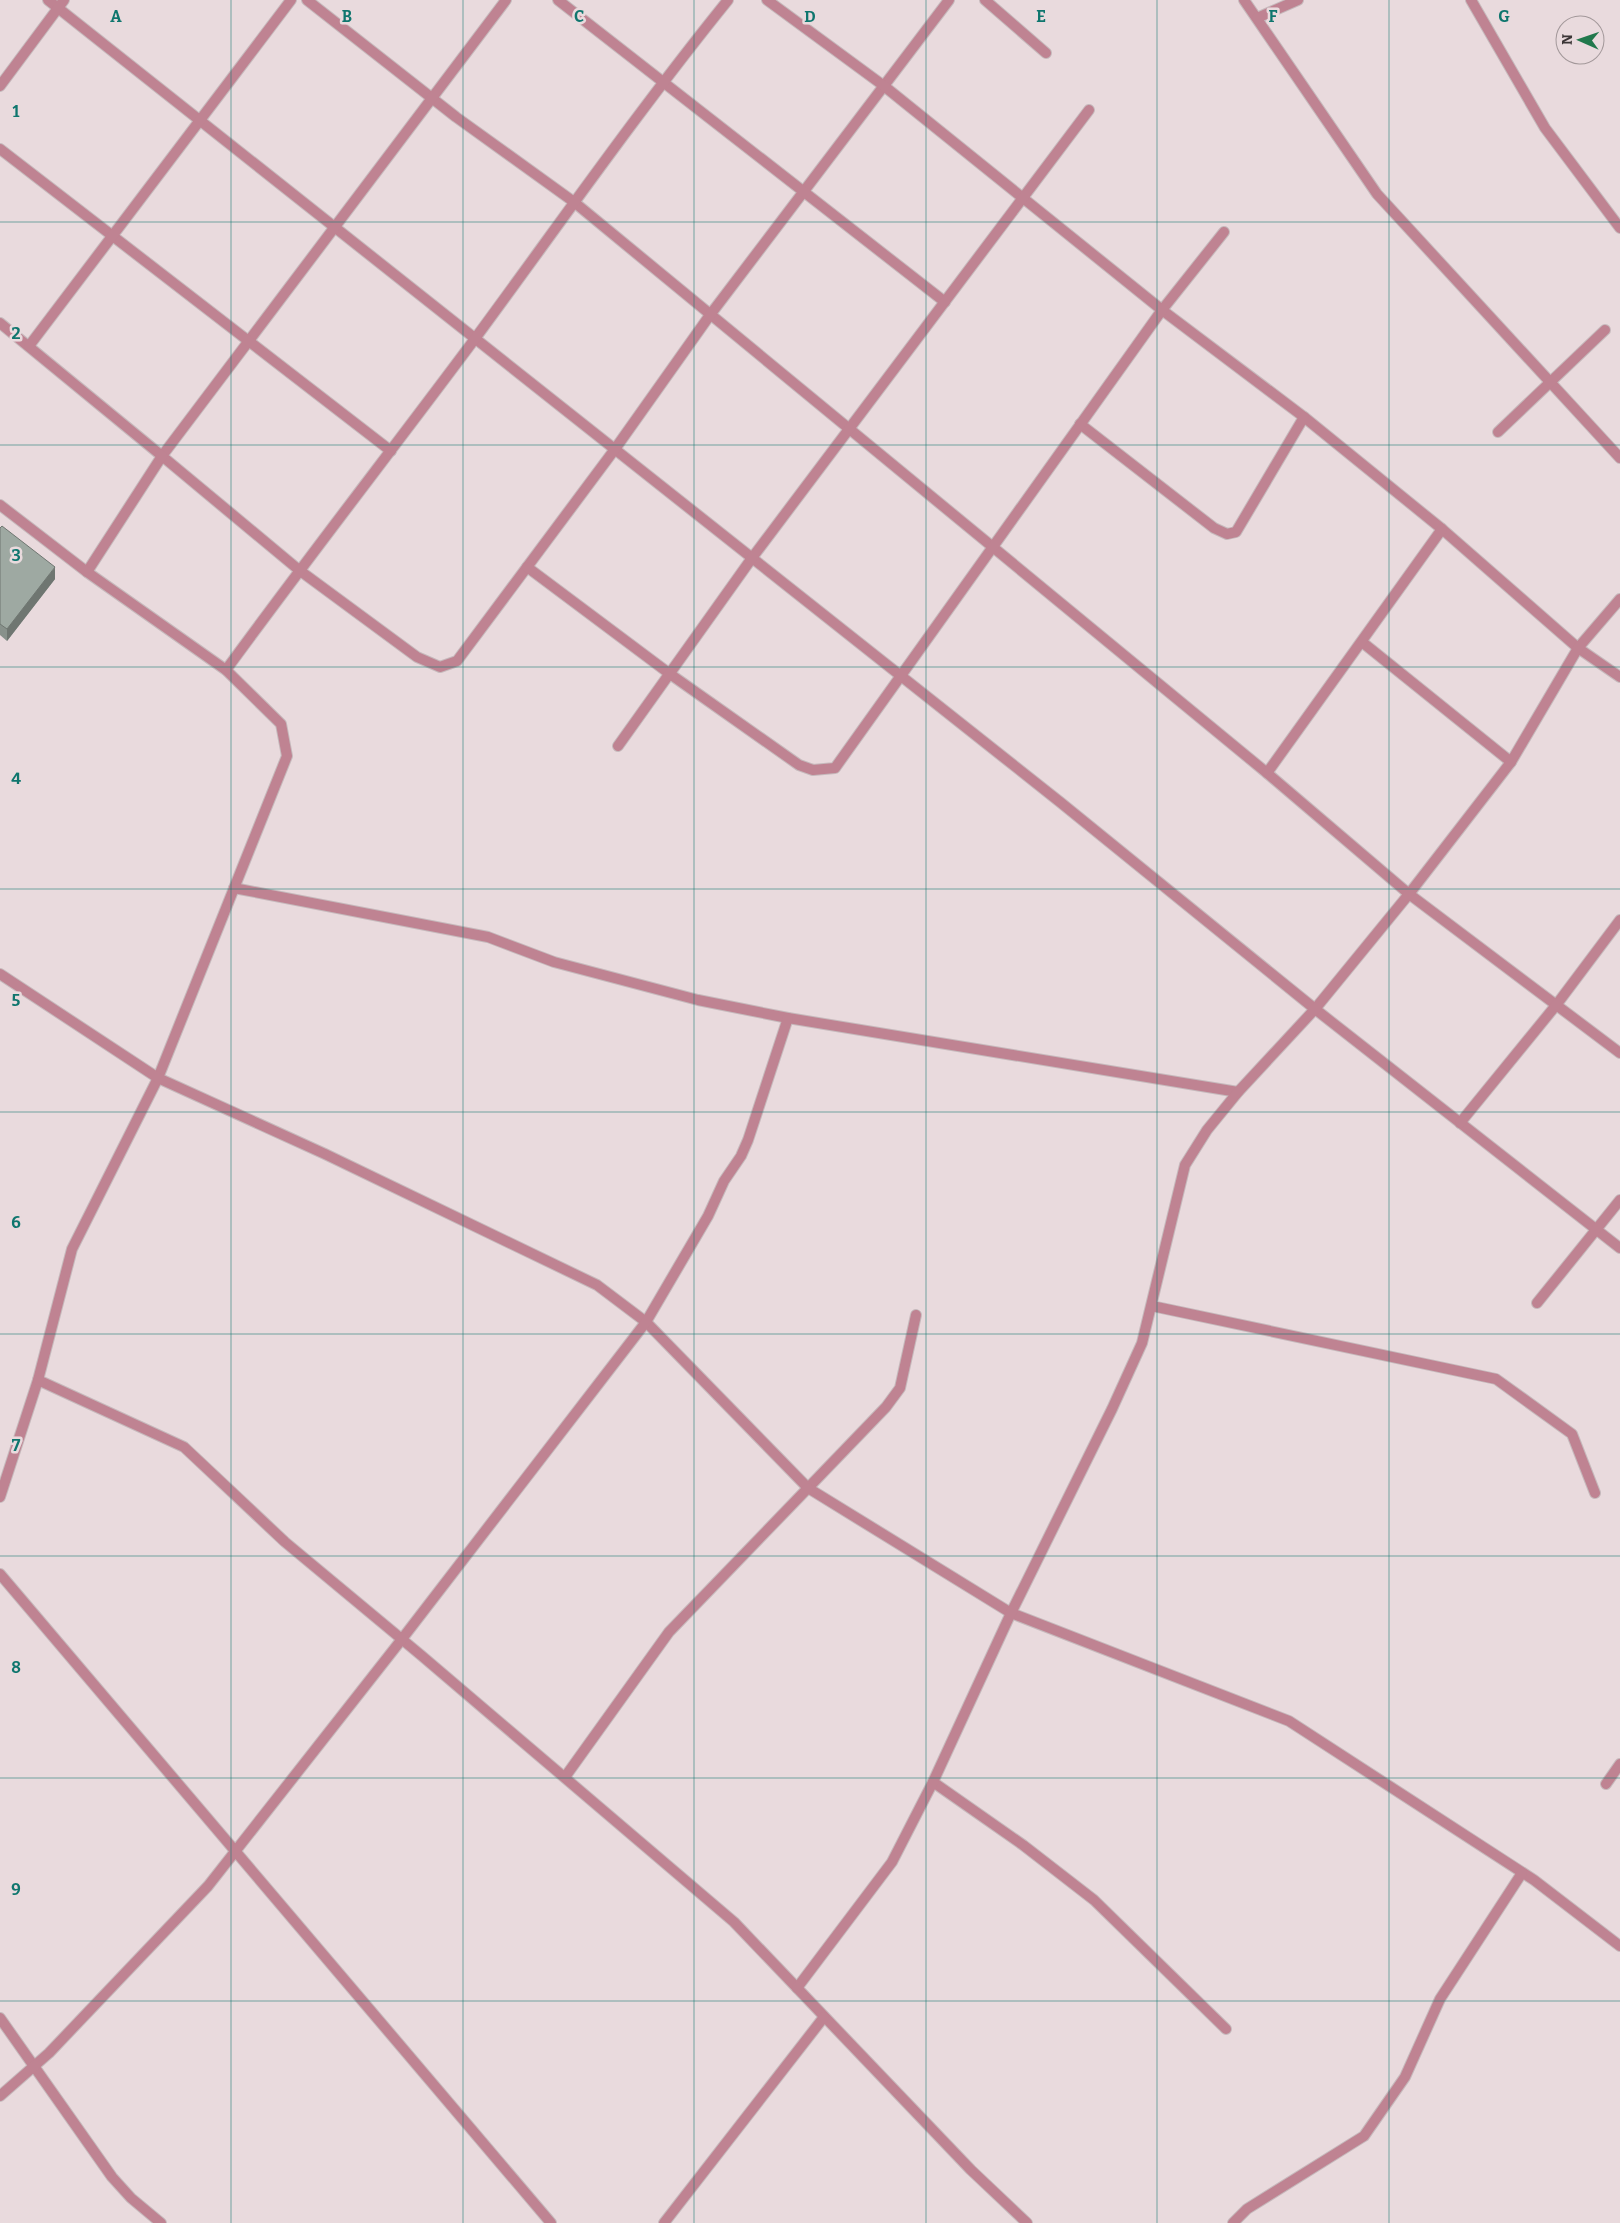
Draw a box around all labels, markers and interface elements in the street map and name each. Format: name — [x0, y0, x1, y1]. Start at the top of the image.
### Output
text: A — [110, 7, 122, 26]
text: B — [342, 7, 352, 26]
text: C — [574, 7, 584, 26]
text: D — [804, 7, 816, 26]
text: E — [1036, 7, 1046, 26]
text: F — [1269, 7, 1278, 26]
text: G — [1498, 7, 1510, 26]
north arrow — [1555, 15, 1605, 65]
text: N — [1559, 34, 1576, 45]
text: 1 — [13, 102, 20, 121]
text: 2 — [11, 324, 21, 343]
text: 3 — [11, 546, 21, 565]
text: 4 — [11, 769, 21, 788]
text: 5 — [12, 991, 21, 1010]
text: 6 — [11, 1213, 21, 1232]
text: 7 — [12, 1436, 21, 1455]
text: 8 — [11, 1658, 21, 1677]
text: 9 — [11, 1880, 21, 1899]

